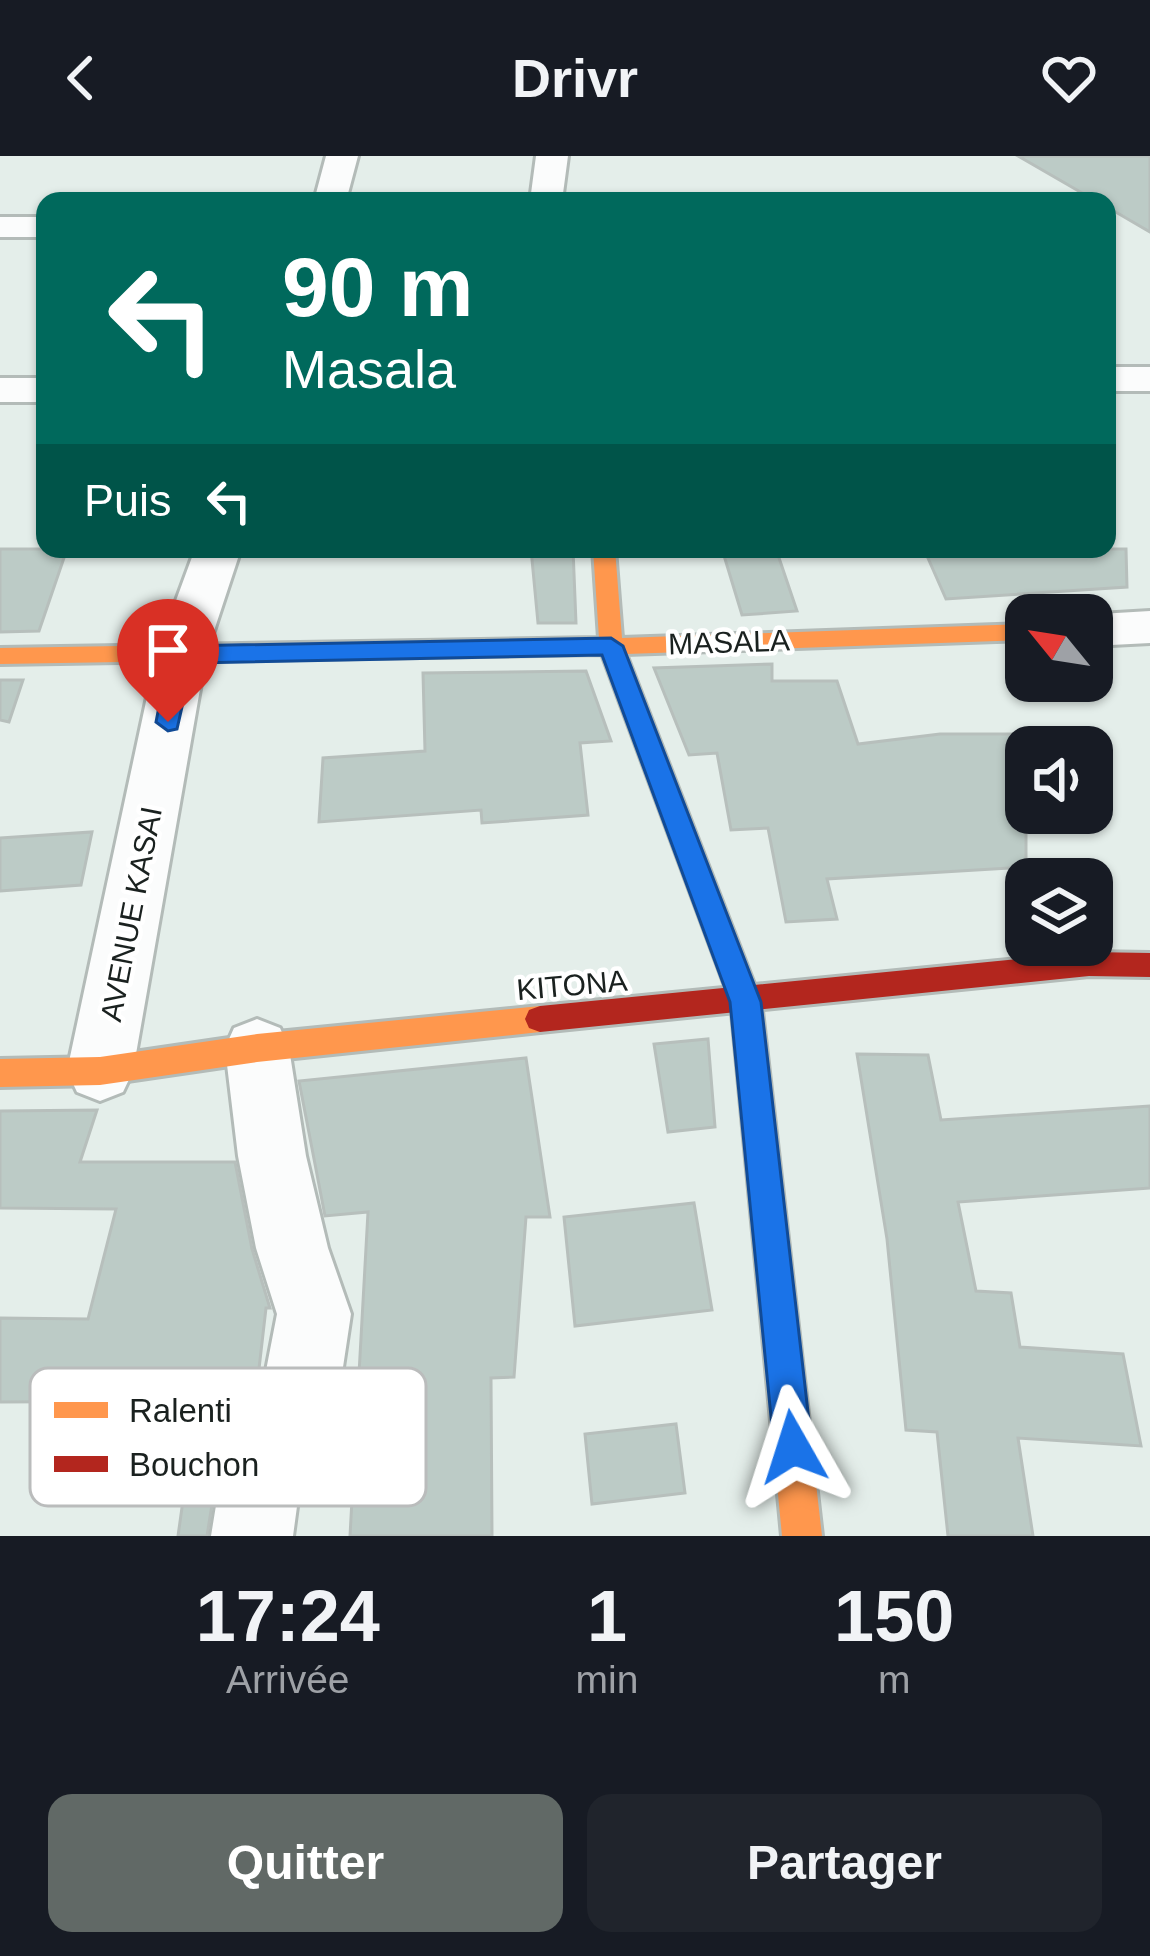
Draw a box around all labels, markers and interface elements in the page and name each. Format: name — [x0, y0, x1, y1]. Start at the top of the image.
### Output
icon: back — [48, 45, 114, 111]
icon: heart — [1036, 45, 1102, 111]
text: Drivr — [512, 48, 638, 108]
icon: left — [84, 240, 240, 396]
text: 90 m — [282, 240, 473, 334]
text: Masala — [282, 339, 456, 399]
icon: left — [196, 468, 262, 534]
text: Puis — [84, 475, 172, 526]
north arrow — [1005, 594, 1113, 702]
map controls — [1005, 594, 1113, 966]
pin — [117, 599, 219, 722]
icon: arrive — [135, 617, 201, 683]
street label: MASALA — [668, 623, 790, 661]
button: sound — [1005, 726, 1113, 834]
street label: AVENUE KASAI — [94, 804, 168, 1024]
button: layers — [1005, 858, 1113, 966]
street label: KITONA — [515, 964, 629, 1006]
legend — [30, 1368, 426, 1506]
position arrow — [730, 1384, 856, 1510]
text: Ralenti — [129, 1392, 232, 1429]
text: Bouchon — [129, 1446, 259, 1483]
text: 17:24 — [196, 1576, 380, 1656]
text: 1 — [587, 1576, 627, 1656]
text: 150 — [834, 1576, 954, 1656]
text: Arrivée — [226, 1658, 350, 1701]
text: min — [576, 1658, 638, 1701]
text: m — [878, 1658, 910, 1701]
button: Quitter — [48, 1794, 563, 1932]
button: Partager — [587, 1794, 1102, 1932]

